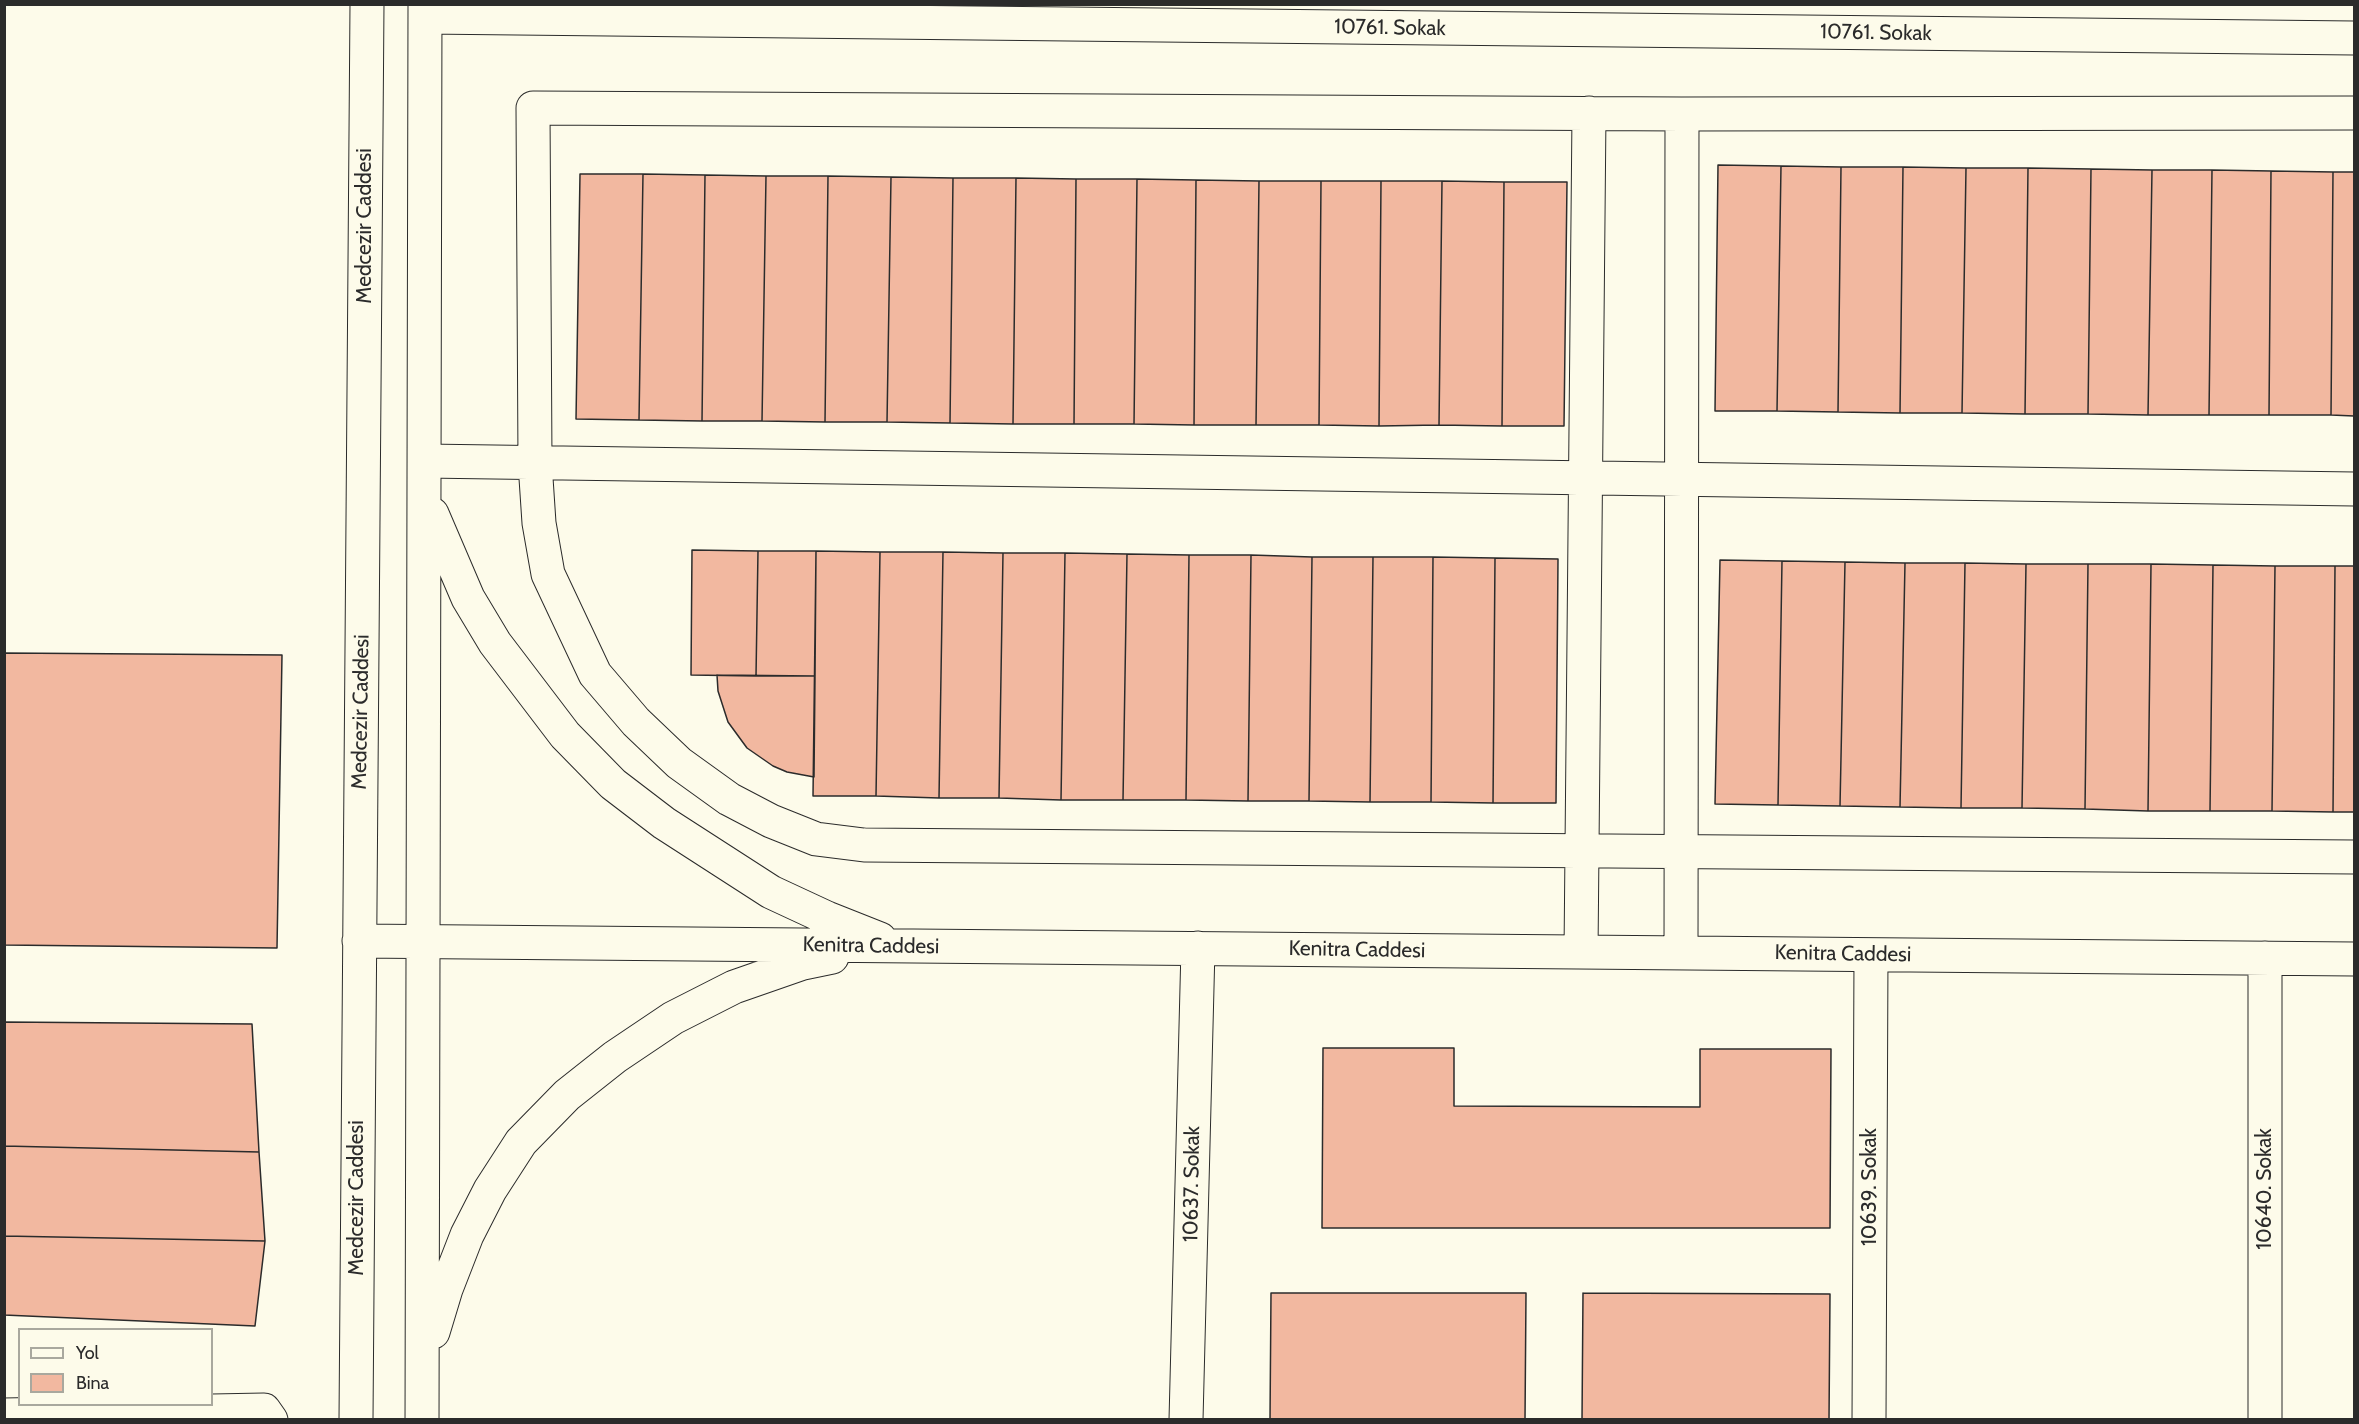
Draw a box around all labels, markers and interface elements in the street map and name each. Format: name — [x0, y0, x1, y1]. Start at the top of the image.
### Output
street label: 10761. Sokak — [1334, 14, 1446, 42]
street label: 10761. Sokak — [1820, 19, 1932, 47]
street label: Medcezir Caddesi — [352, 148, 378, 304]
street label: Medcezir Caddesi — [347, 634, 375, 790]
street label: Kenitra Caddesi — [802, 932, 940, 960]
street label: Kenitra Caddesi — [1288, 936, 1426, 964]
street label: Kenitra Caddesi — [1774, 940, 1912, 968]
street label: Medcezir Caddesi — [344, 1120, 370, 1276]
street label: 10637. Sokak — [1178, 1126, 1206, 1242]
street label: 10639. Sokak — [1857, 1128, 1883, 1246]
street label: 10640. Sokak — [2252, 1128, 2278, 1250]
legend — [18, 1328, 213, 1406]
text: Yol — [76, 1342, 99, 1364]
text: Bina — [76, 1372, 109, 1394]

